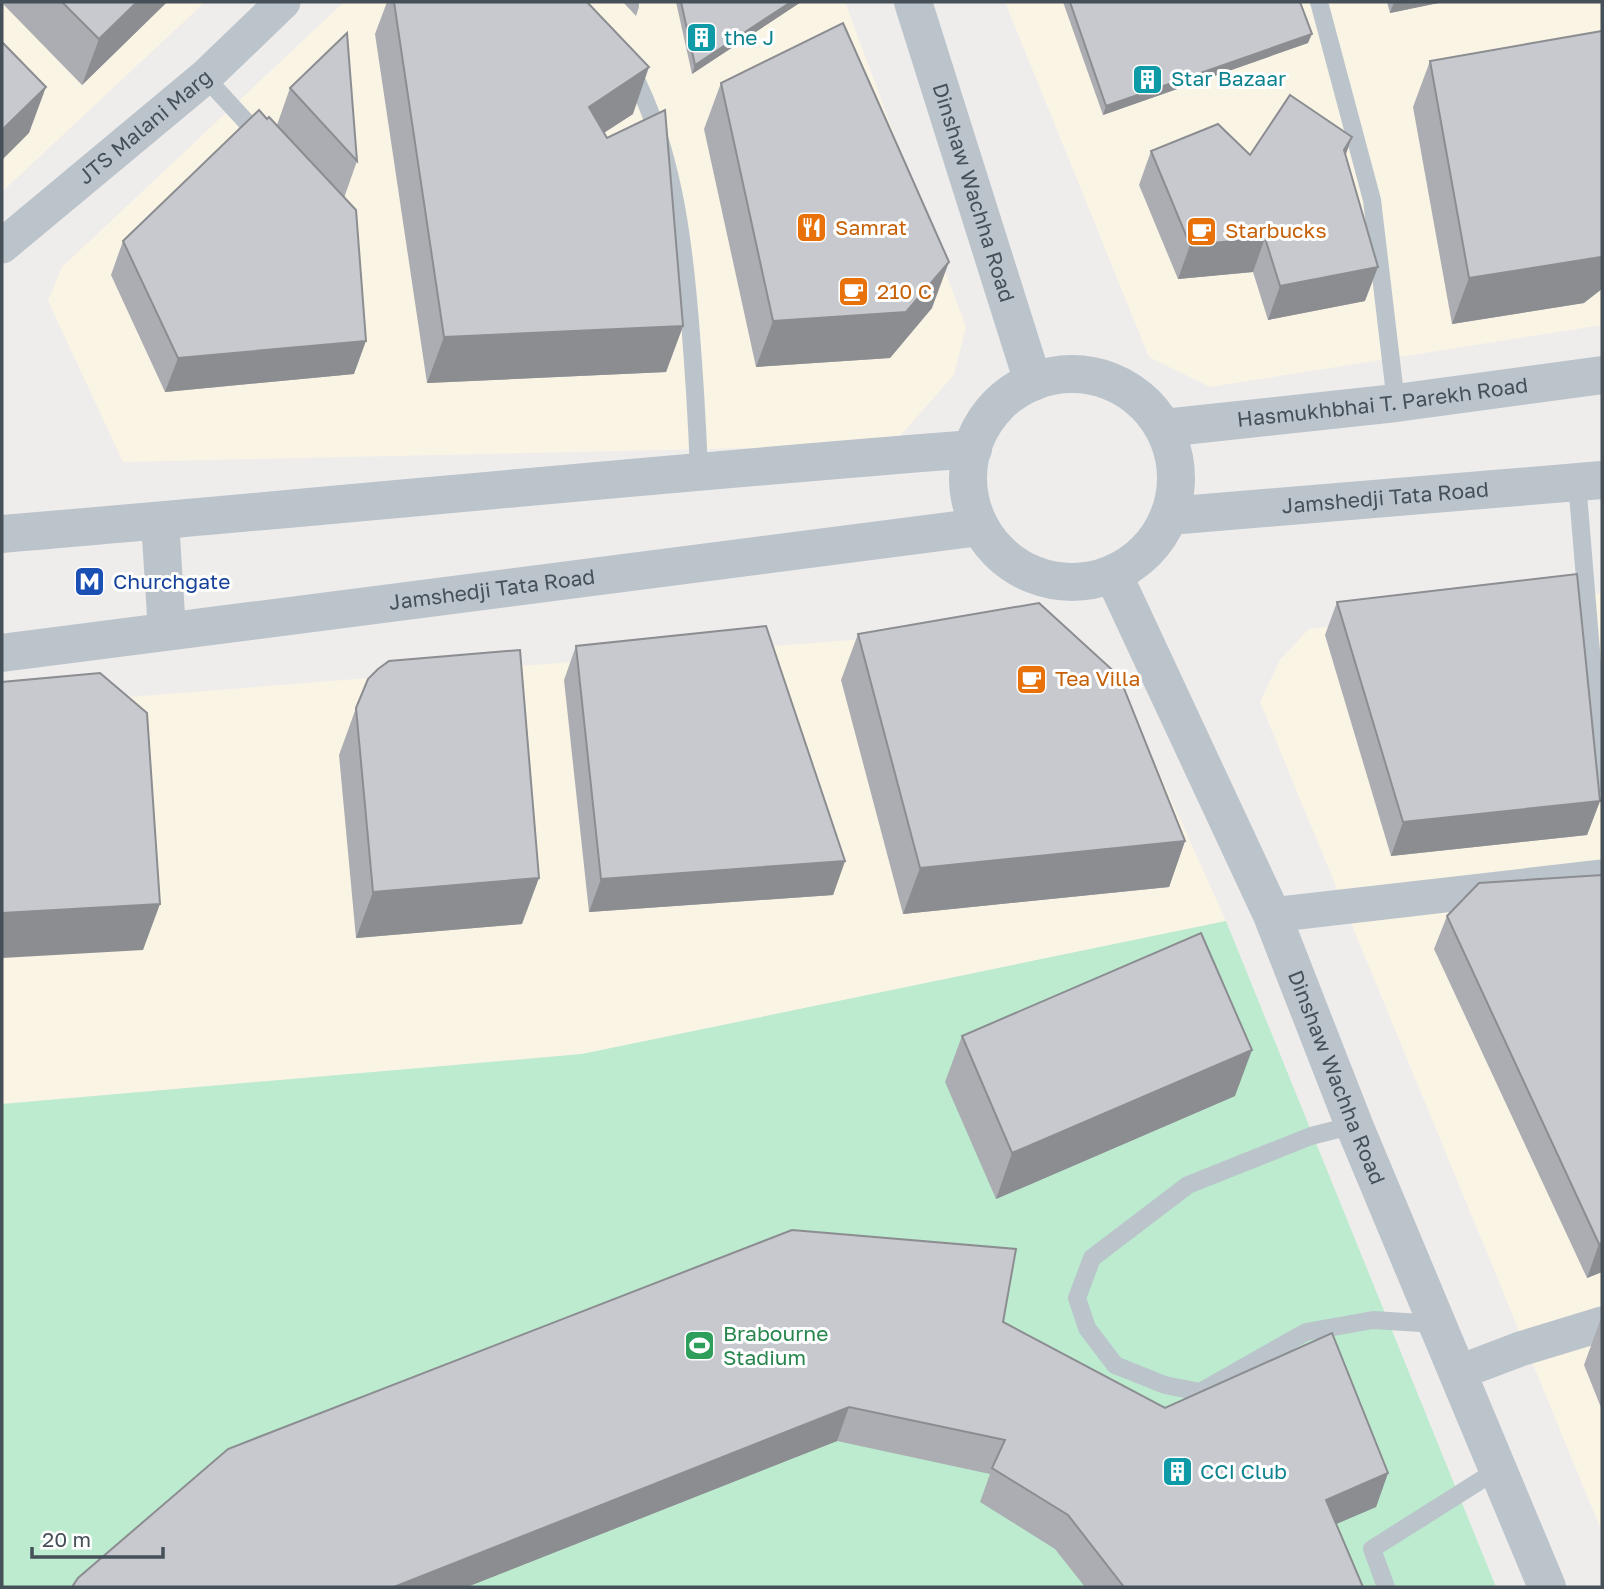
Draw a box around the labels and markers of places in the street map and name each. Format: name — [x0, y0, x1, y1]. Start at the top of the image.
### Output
building icon: the J — [684, 21, 718, 55]
place label: the J — [724, 24, 774, 50]
building icon: Star Bazaar — [1131, 62, 1165, 96]
place label: Star Bazaar — [1171, 65, 1286, 91]
restaurant icon: Samrat — [795, 211, 829, 245]
place label: Samrat — [835, 214, 907, 240]
cafe icon: Starbucks — [1185, 214, 1219, 248]
place label: Starbucks — [1225, 217, 1327, 243]
cafe icon: 210 C — [837, 275, 871, 309]
place label: 210 C — [877, 278, 932, 304]
metro station icon: Churchgate — [73, 565, 107, 599]
place label: Churchgate — [113, 568, 230, 594]
cafe icon: Tea Villa — [1015, 662, 1049, 696]
place label: Tea Villa — [1055, 665, 1140, 691]
place label: Brabourne Stadium — [723, 1320, 828, 1370]
sports icon: Brabourne Stadium — [683, 1329, 717, 1363]
building icon: CCI Club — [1160, 1455, 1194, 1489]
place label: CCI Club — [1200, 1458, 1287, 1484]

